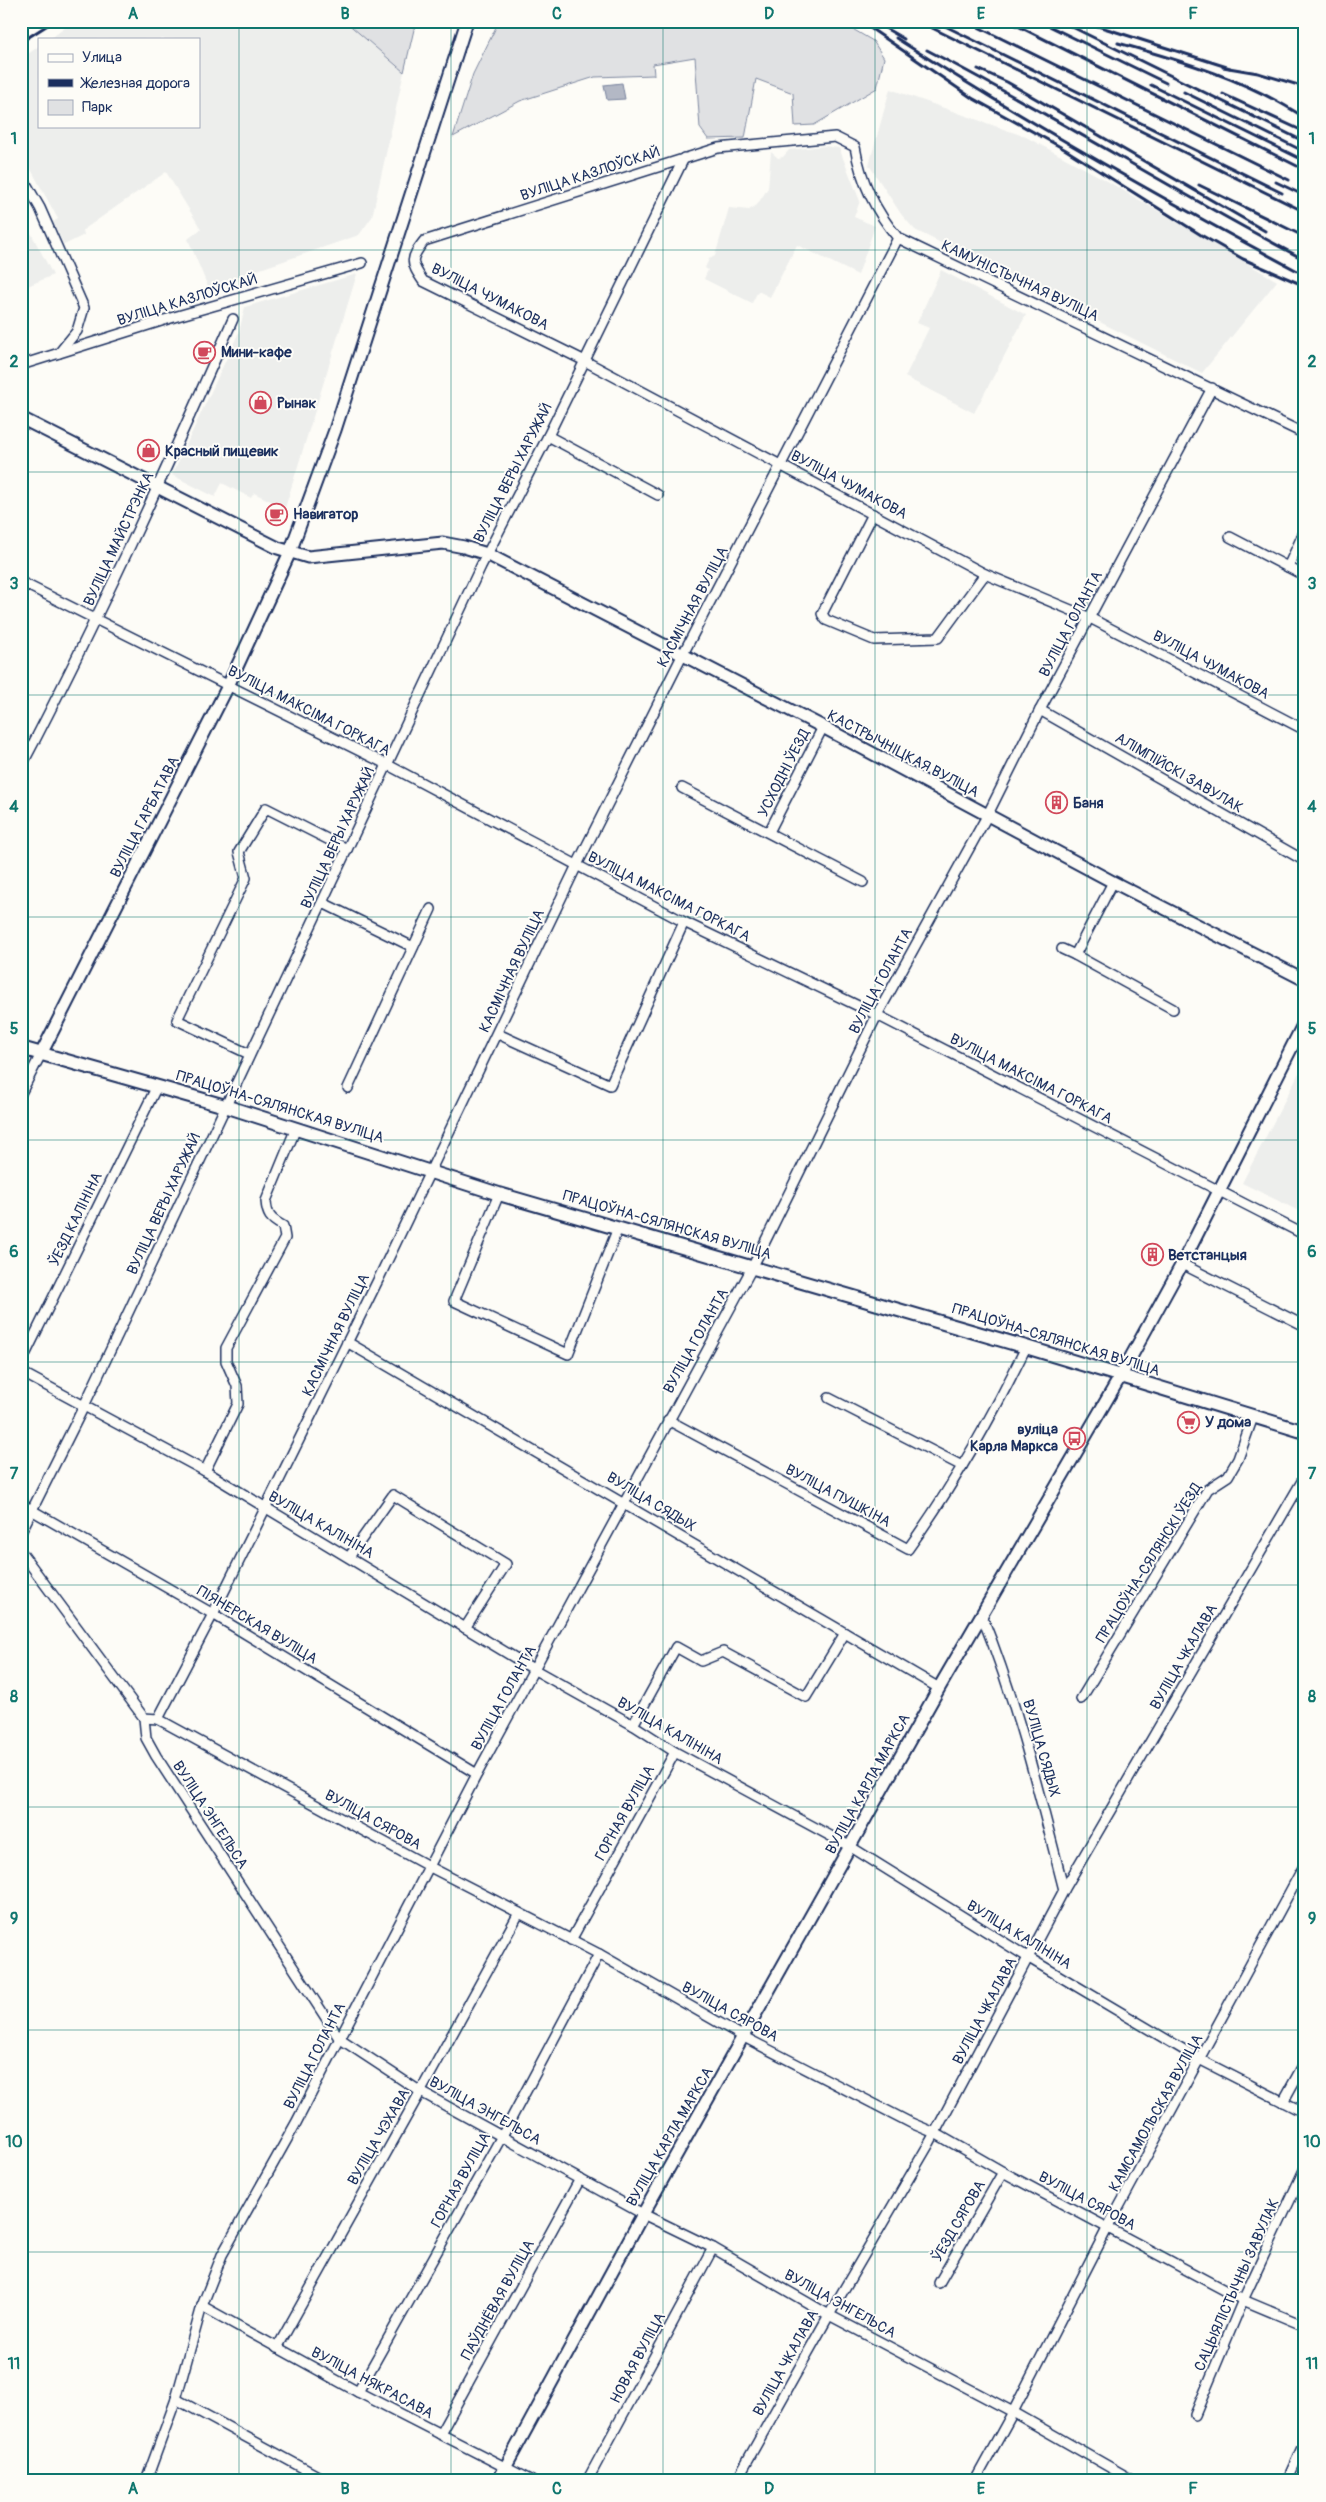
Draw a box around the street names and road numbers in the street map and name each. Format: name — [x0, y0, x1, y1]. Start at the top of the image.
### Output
street label: ВУЛІЦА КАЗЛОЎСКАЙ — [518, 143, 662, 205]
street label: КАМУНІСТЫЧНАЯ ВУЛІЦА — [938, 236, 1102, 326]
street label: ВУЛІЦА ЧУМАКОВА — [428, 259, 552, 335]
street label: ВУЛІЦА КАЗЛОЎСКАЙ — [115, 270, 259, 330]
street label: ВУЛІЦА ВЕРЫ ХАРУЖАЙ — [470, 400, 556, 546]
street label: ВУЛІЦА ЧУМАКОВА — [787, 446, 911, 524]
street label: ВУЛІЦА МАЙСТРЭНКА — [80, 469, 159, 609]
street label: КАСМІЧНАЯ ВУЛІЦА — [653, 543, 733, 671]
street label: ВУЛІЦА ГОЛАНТА — [1035, 568, 1107, 680]
street label: ВУЛІЦА ЧУМАКОВА — [1149, 626, 1273, 704]
street label: ВУЛІЦА МАКСІМА ГОРКАГА — [224, 662, 394, 760]
street label: КАСТРЫЧНІЦКАЯ ВУЛІЦА — [824, 706, 982, 802]
street label: УСХОДНІ ЎЕЗД — [754, 725, 815, 820]
street label: АЛІМПІЙСКІ ЗАВУЛАК — [1111, 729, 1247, 817]
street label: ВУЛІЦА ГАРБАТАВА — [106, 753, 184, 881]
street label: ВУЛІЦА ВЕРЫ ХАРУЖАЙ — [297, 764, 379, 912]
street label: ВУЛІЦА МАКСІМА ГОРКАГА — [584, 848, 754, 946]
street label: КАСМІЧНАЯ ВУЛІЦА — [475, 906, 549, 1036]
street label: ВУЛІЦА ГОЛАНТА — [845, 925, 917, 1037]
street label: ВУЛІЦА МАКСІМА ГОРКАГА — [946, 1030, 1116, 1128]
street label: ПРАЦОЎНА-СЯЛЯНСКАЯ ВУЛІЦА — [174, 1066, 386, 1148]
street label: ВУЛІЦА ВЕРЫ ХАРУЖАЙ — [123, 1130, 205, 1278]
street label: ЎЕЗД КАЛІНІНА — [45, 1169, 107, 1269]
street label: ПРАЦОЎНА-СЯЛЯНСКАЯ ВУЛІЦА — [561, 1186, 774, 1264]
street label: КАСМІЧНАЯ ВУЛІЦА — [298, 1270, 374, 1399]
street label: ВУЛІЦА ГОЛАНТА — [659, 1285, 733, 1397]
street label: ПРАЦОЎНА-СЯЛЯНСКАЯ ВУЛІЦА — [950, 1299, 1162, 1381]
street label: ВУЛІЦА ПУШКІНА — [782, 1460, 894, 1532]
street label: ВУЛІЦА СЯДЫХ — [603, 1468, 699, 1536]
street label: ПРАЦОЎНА-СЯЛЯНСКІ ЎЕЗД — [1092, 1479, 1207, 1646]
street label: ВУЛІЦА КАЛІНІНА — [265, 1487, 377, 1563]
street label: ПІЯНЕРСКАЯ ВУЛІЦА — [193, 1581, 321, 1669]
street label: ВУЛІЦА ЧКАЛАВА — [1146, 1601, 1222, 1713]
street label: ВУЛІЦА ГОЛАНТА — [467, 1642, 541, 1754]
street label: ВУЛІЦА КАЛІНІНА — [614, 1693, 726, 1769]
street label: ВУЛІЦА СЯДЫХ — [1018, 1697, 1064, 1799]
street label: ВУЛІЦА КАРЛА МАРКСА — [821, 1710, 915, 1858]
street label: ВУЛІЦА ЭНГЕЛЬСА — [168, 1757, 252, 1873]
street label: ГОРНАЯ ВУЛІЦА — [591, 1762, 659, 1864]
street label: ВУЛІЦА СЯРОВА — [321, 1786, 425, 1854]
street label: ВУЛІЦА КАЛІНІНА — [963, 1896, 1075, 1974]
street label: ВУЛІЦА ЧКАЛАВА — [949, 1954, 1021, 2068]
street label: ВУЛІЦА СЯРОВА — [678, 1978, 782, 2046]
street label: ВУЛІЦА ГОЛАНТА — [280, 1999, 350, 2113]
street label: КАМСАМОЛЬСКАЯ ВУЛІЦА — [1105, 2031, 1207, 2195]
street label: ВУЛІЦА КАРЛА МАРКСА — [622, 2064, 718, 2210]
street label: ВУЛІЦА ЭНГЕЛЬСА — [426, 2072, 544, 2150]
street label: ВУЛІЦА ЧЭХАВА — [344, 2085, 414, 2189]
street label: ГОРНАЯ ВУЛІЦА — [427, 2129, 495, 2231]
street label: ВУЛІЦА СЯРОВА — [1035, 2167, 1139, 2235]
street label: ЎЕЗД СЯРОВА — [928, 2177, 990, 2265]
street label: САЦЫЯЛІСТЫЧНЫ ЗАВУЛАК — [1190, 2196, 1284, 2374]
street label: ПАЎДНЁВАЯ ВУЛІЦА — [457, 2236, 539, 2363]
street label: ВУЛІЦА ЭНГЕЛЬСА — [781, 2265, 899, 2343]
street label: ВУЛІЦА ЧКАЛАВА — [749, 2306, 823, 2420]
street label: НОВАЯ ВУЛІЦА — [606, 2309, 670, 2407]
street label: ВУЛІЦА НЯКРАСАВА — [308, 2343, 437, 2423]

